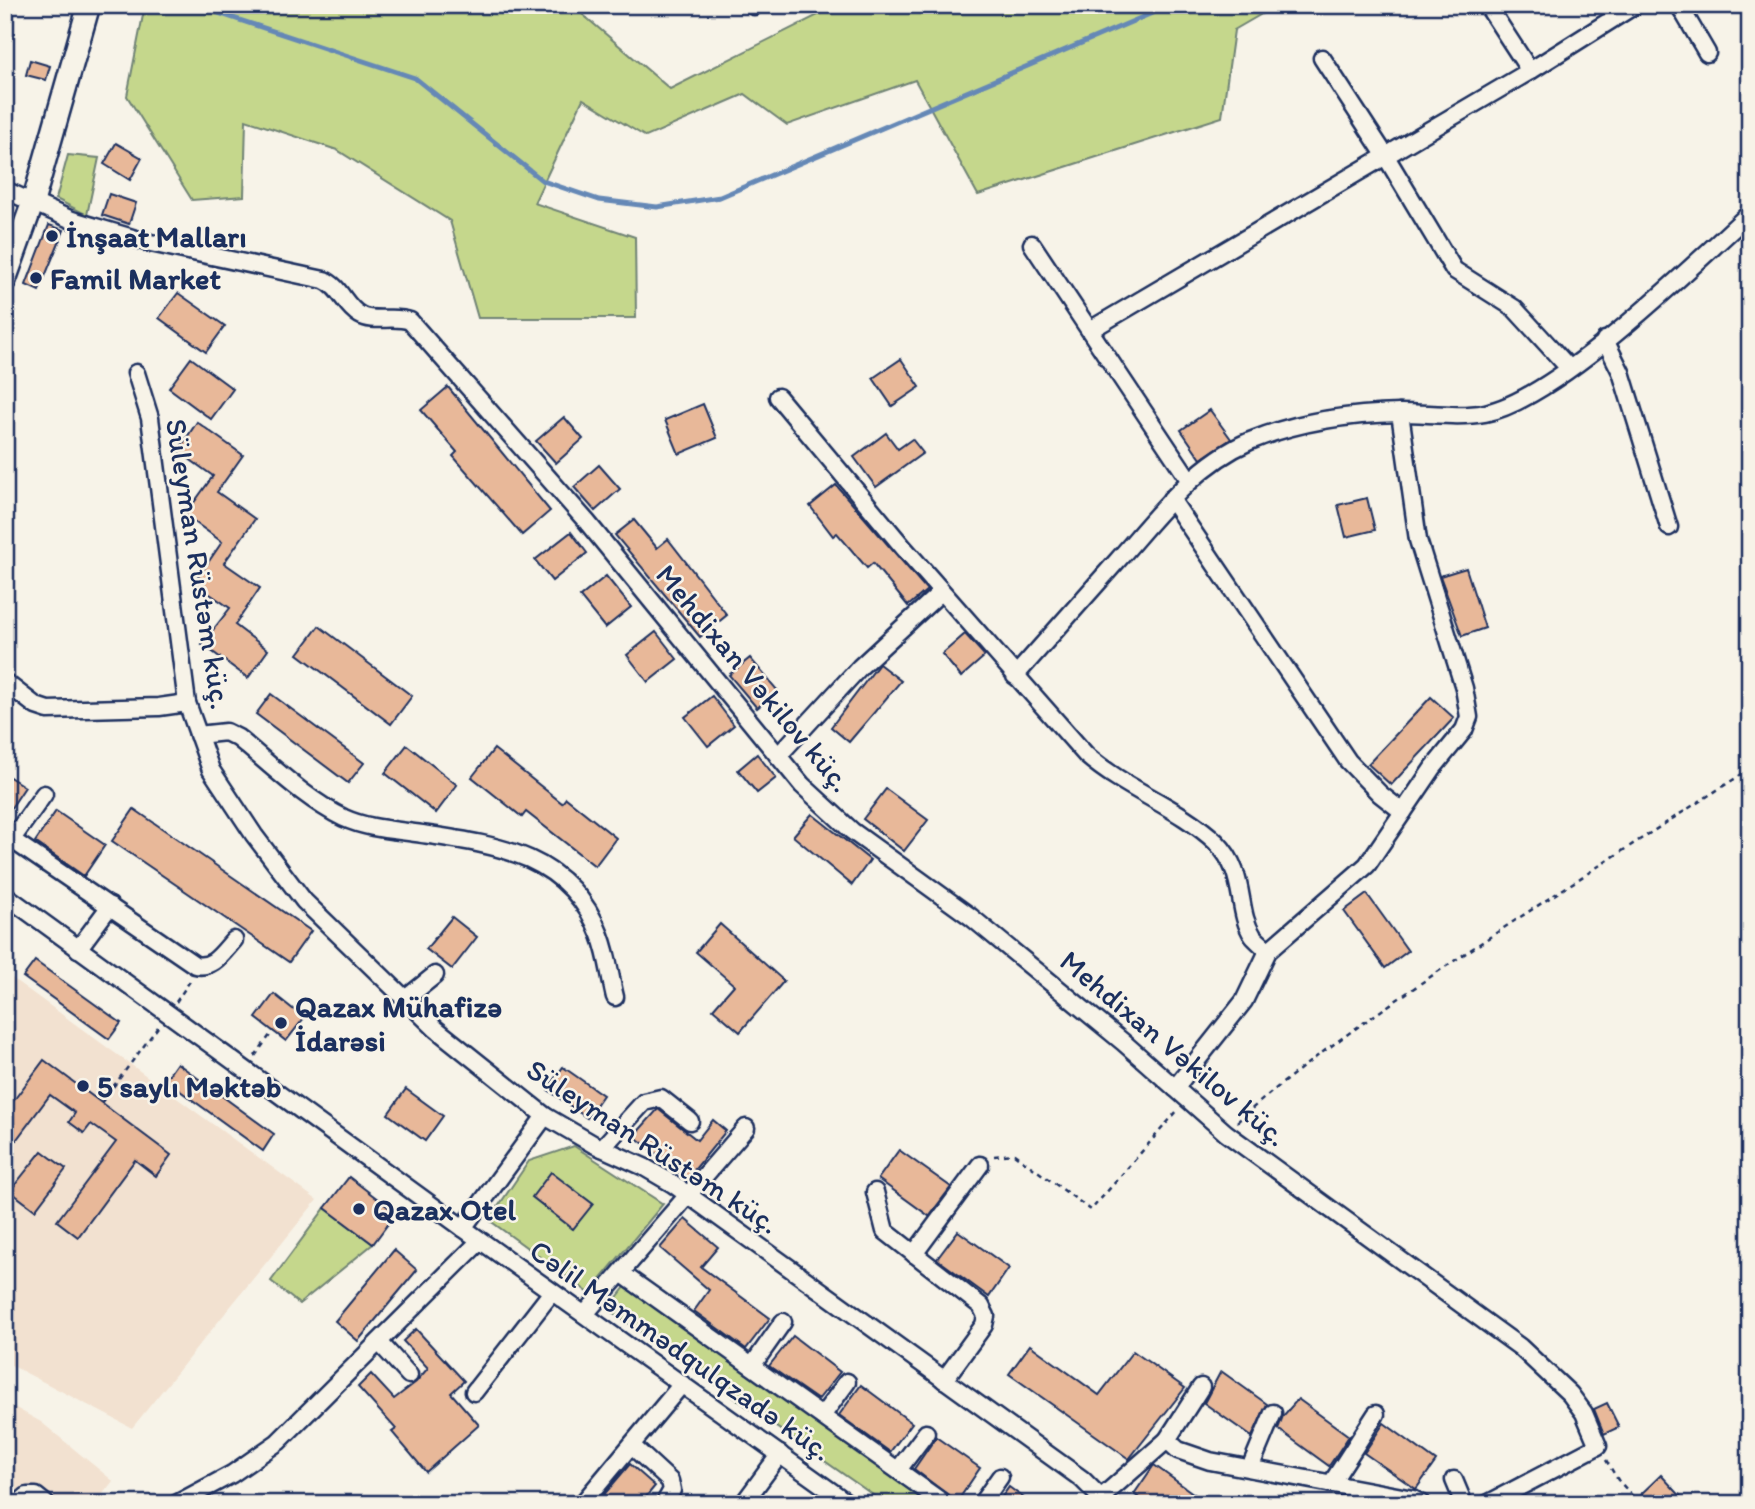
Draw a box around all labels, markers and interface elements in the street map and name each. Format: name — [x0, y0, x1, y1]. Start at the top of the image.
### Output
place label: İnşaat Malları — [66, 218, 247, 255]
marker: İnşaat Malları — [44, 228, 60, 244]
place label: Famil Market — [50, 260, 221, 297]
marker: Famil Market — [28, 270, 44, 286]
street label: Süleyman Rüstəm küç. — [158, 416, 240, 712]
street label: Mehdixan Vəkilov küç. — [648, 557, 860, 799]
street label: Mehdixan Vəkilov küç. — [1053, 942, 1295, 1154]
place label: Qazax Mühafizə İdarəsi — [295, 988, 502, 1059]
marker: Qazax Mühafizə İdarəsi — [273, 1015, 289, 1031]
street label: Süleyman Rüstəm küç. — [520, 1051, 786, 1241]
place label: 5 saylı Məktəb — [97, 1068, 281, 1105]
marker: 5 saylı Məktəb — [75, 1078, 91, 1094]
place label: Qazax Otel — [373, 1191, 516, 1228]
marker: Qazax Otel — [351, 1201, 367, 1217]
street label: Cəlil Məmmədqulqzadə küç. — [523, 1231, 839, 1469]

